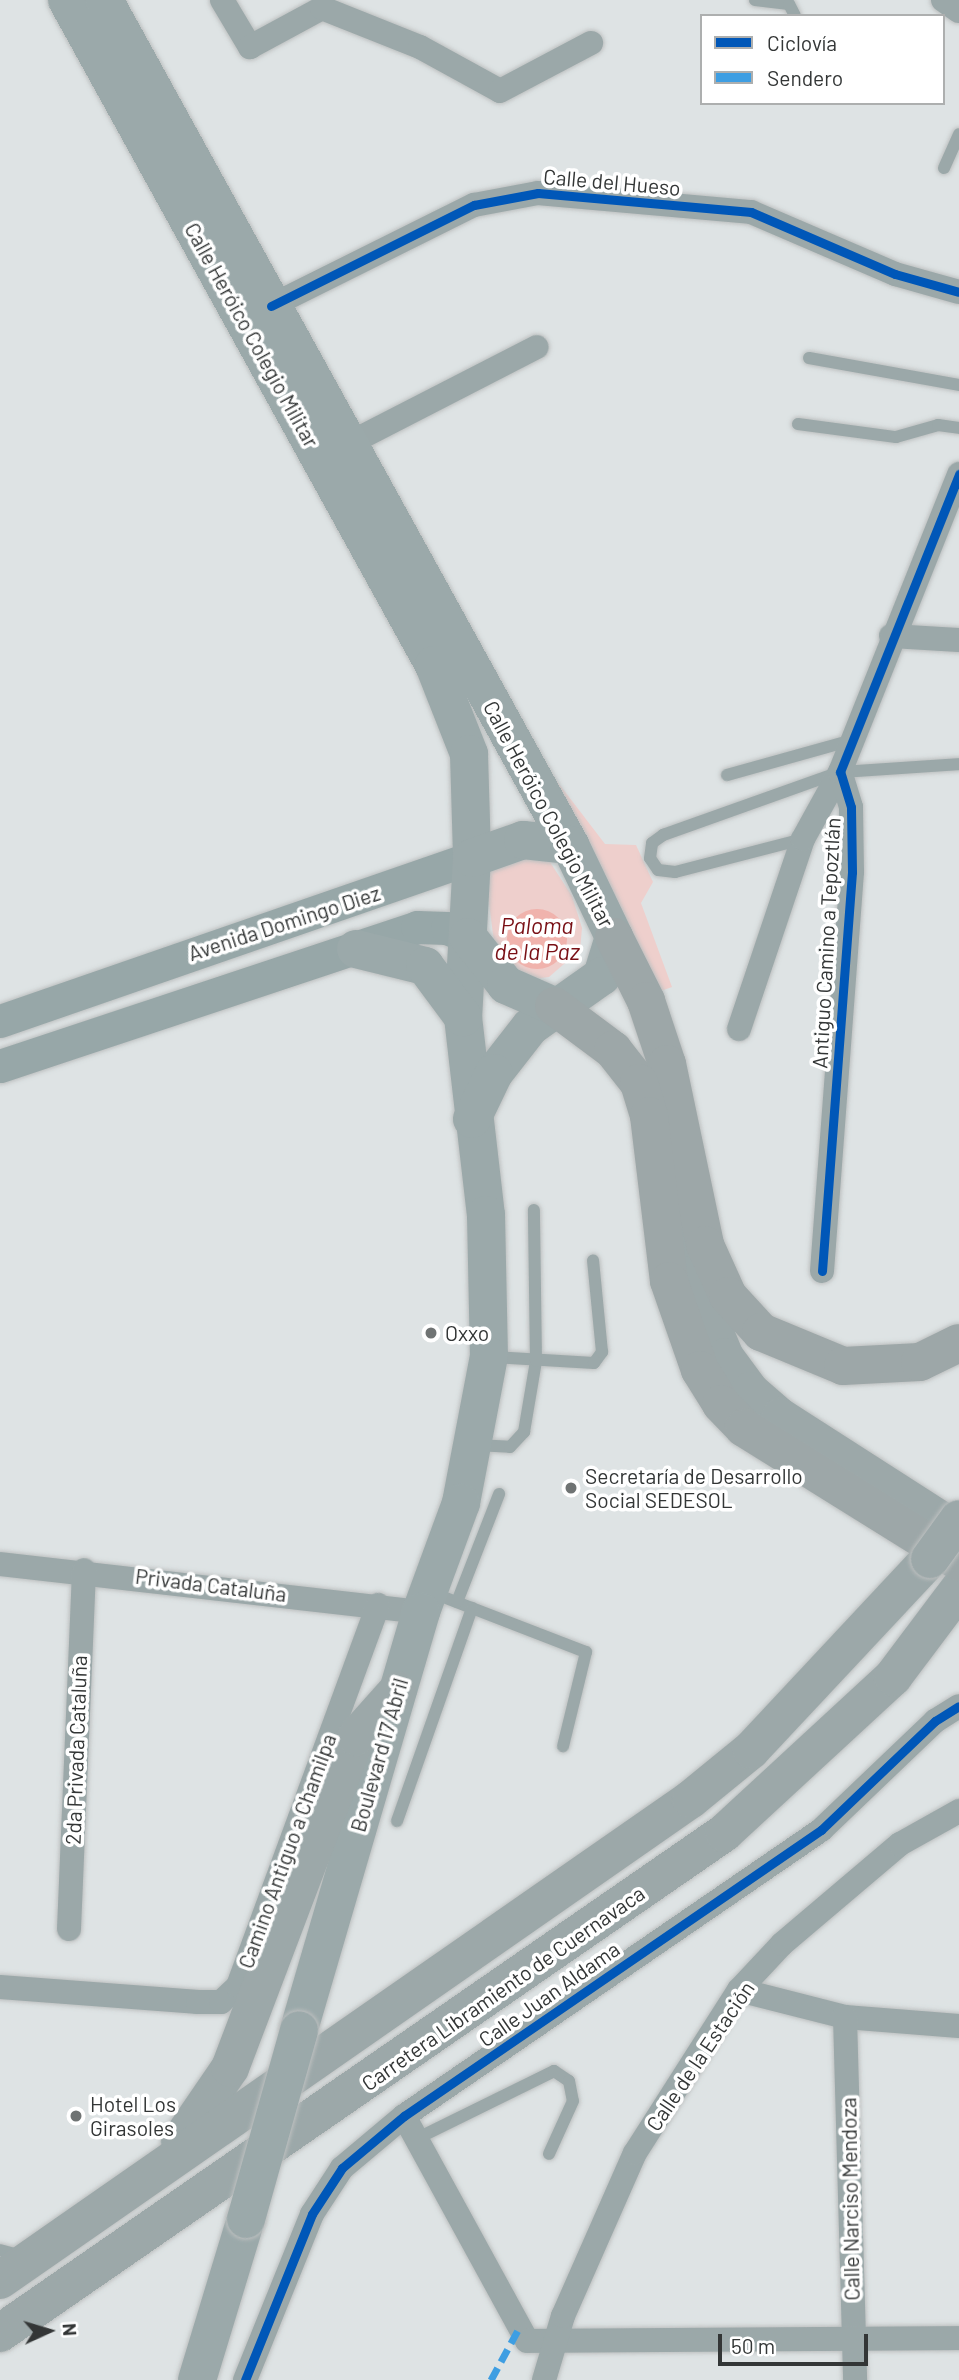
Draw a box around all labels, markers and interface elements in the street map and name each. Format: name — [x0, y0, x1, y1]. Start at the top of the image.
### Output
legend — [700, 14, 945, 105]
text: Ciclovía — [767, 30, 837, 55]
text: Sendero — [767, 65, 843, 90]
street label: Calle del Hueso — [542, 163, 682, 201]
street label: Calle Heróico Colegio Militar — [180, 218, 324, 452]
street label: Calle Heróico Colegio Militar — [478, 696, 620, 932]
street label: Antiguo Camino a Tepoztlán — [807, 817, 845, 1069]
street label: Avenida Domingo Diez — [185, 880, 383, 966]
water label: Paloma de la Paz — [494, 911, 580, 965]
place label: Oxxo — [445, 1320, 489, 1346]
marker: Oxxo — [423, 1325, 439, 1341]
place label: Secretaría de Desarrollo Social SEDESOL — [585, 1463, 803, 1513]
marker: Secretaría de Desarrollo Social SEDESOL — [563, 1480, 579, 1496]
street label: Privada Cataluña — [134, 1563, 288, 1607]
street label: 2da Privada Cataluña — [60, 1655, 92, 1845]
street label: Boulevard 17 Abril — [345, 1675, 413, 1835]
street label: Camino Antiguo a Chamilpa — [233, 1730, 341, 1972]
street label: Carretera Libramiento de Cuernavaca — [357, 1880, 649, 2096]
street label: Calle Juan Aldama — [474, 1936, 624, 2052]
street label: Calle de la Estación — [641, 1976, 759, 2136]
place label: Hotel Los Girasoles — [90, 2091, 176, 2141]
street label: Calle Narciso Mendoza — [836, 2097, 864, 2301]
marker: Hotel Los Girasoles — [68, 2108, 84, 2124]
north arrow — [14, 2296, 84, 2366]
scale bar — [721, 2320, 872, 2364]
text: N — [59, 2322, 82, 2337]
text: 50 m — [731, 2333, 775, 2358]

